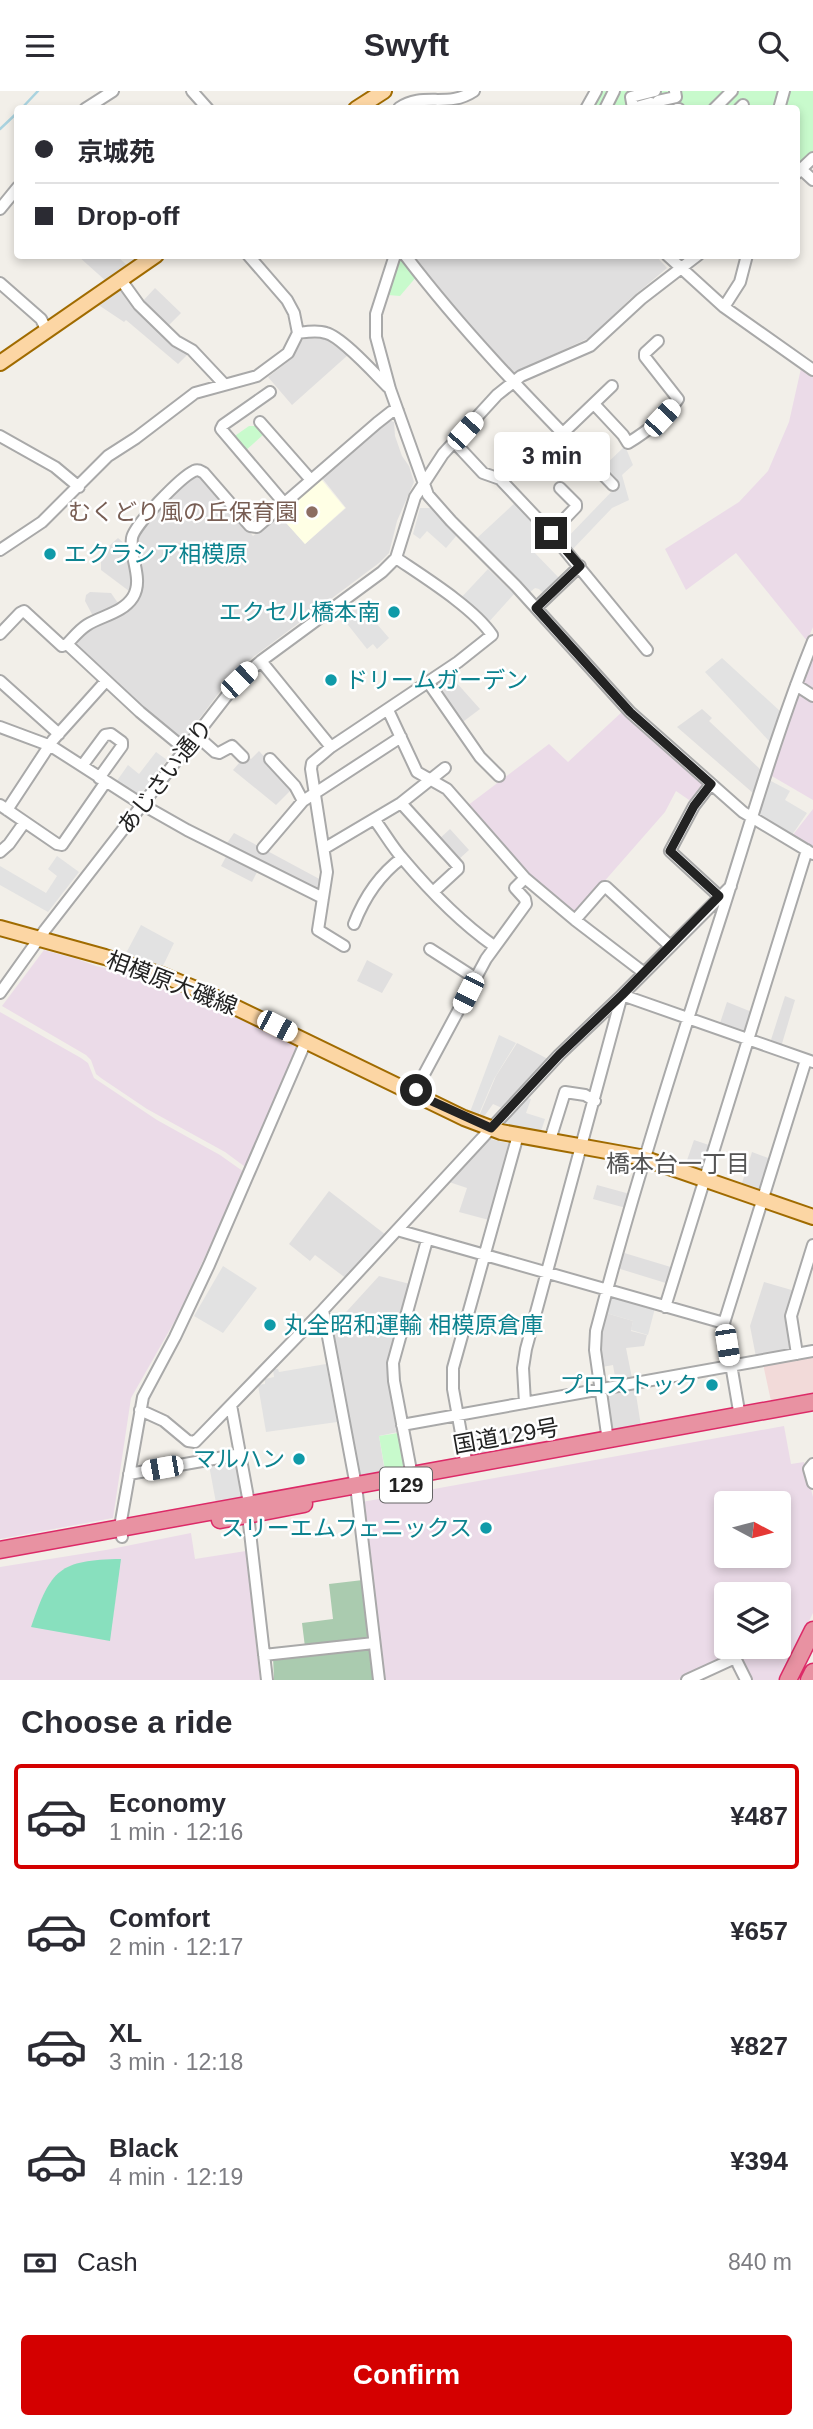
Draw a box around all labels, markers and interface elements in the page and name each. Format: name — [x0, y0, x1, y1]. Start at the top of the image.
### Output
icon: menu — [21, 27, 59, 65]
text: Swyft — [364, 27, 449, 63]
icon: search — [754, 27, 792, 65]
text: 京城苑 — [77, 137, 155, 167]
text: Drop-off — [77, 201, 180, 231]
car — [640, 395, 685, 441]
car — [444, 408, 487, 454]
callout: 3 min — [493, 431, 609, 481]
text: 3 min — [522, 443, 582, 469]
place label: むくどり風の丘保育園 — [68, 499, 298, 525]
marker: むくどり風の丘保育園 — [304, 504, 320, 520]
route end — [535, 517, 567, 549]
place label: エクラシア相模原 — [64, 541, 248, 567]
marker: エクラシア相模原 — [42, 546, 58, 562]
place label: エクセル橋本南 — [219, 599, 380, 625]
marker: エクセル橋本南 — [386, 604, 402, 620]
car — [217, 658, 262, 702]
place label: ドリームガーデン — [345, 667, 528, 693]
marker: ドリームガーデン — [323, 672, 339, 688]
street label: あじさい通り — [112, 714, 218, 838]
street label: 相模原大磯線 — [103, 946, 241, 1020]
car — [450, 970, 487, 1016]
car — [254, 1007, 301, 1045]
route start — [400, 1074, 432, 1106]
district label: 橋本台一丁目 — [606, 1150, 750, 1177]
place label: 丸全昭和運輸 相模原倉庫 — [284, 1312, 543, 1338]
marker: 丸全昭和運輸 相模原倉庫 — [262, 1317, 278, 1333]
car — [714, 1323, 741, 1367]
place label: プロストック — [560, 1372, 698, 1398]
marker: プロストック — [704, 1377, 720, 1393]
street label: 国道129号 — [451, 1414, 561, 1458]
place label: マルハン — [193, 1446, 285, 1472]
marker: マルハン — [291, 1451, 307, 1467]
car — [140, 1454, 185, 1482]
road number: 129 — [380, 1467, 432, 1503]
north arrow — [714, 1491, 791, 1568]
map controls — [714, 1491, 791, 1659]
place label: スリーエムフェニックス — [221, 1515, 472, 1541]
marker: スリーエムフェニックス — [478, 1520, 494, 1536]
button: layers — [714, 1582, 791, 1659]
text: Choose a ride — [21, 1704, 233, 1740]
icon: car — [25, 1785, 88, 1848]
text: Economy — [109, 1788, 226, 1818]
text: ¥487 — [730, 1801, 788, 1831]
text: 1 min · 12:16 — [109, 1819, 243, 1845]
icon: car — [25, 1900, 88, 1963]
text: Comfort — [109, 1903, 210, 1933]
text: ¥657 — [730, 1916, 788, 1946]
text: 2 min · 12:17 — [109, 1934, 243, 1960]
icon: car — [25, 2015, 88, 2078]
text: XL — [109, 2018, 142, 2048]
text: ¥827 — [730, 2031, 788, 2061]
text: 3 min · 12:18 — [109, 2049, 243, 2075]
icon: car — [25, 2130, 88, 2193]
text: Black — [109, 2133, 178, 2163]
text: ¥394 — [730, 2146, 788, 2176]
text: 4 min · 12:19 — [109, 2164, 243, 2190]
icon: cash — [21, 2244, 59, 2282]
text: Cash — [77, 2247, 138, 2277]
text: 840 m — [728, 2249, 792, 2275]
button: Confirm — [21, 2335, 792, 2415]

